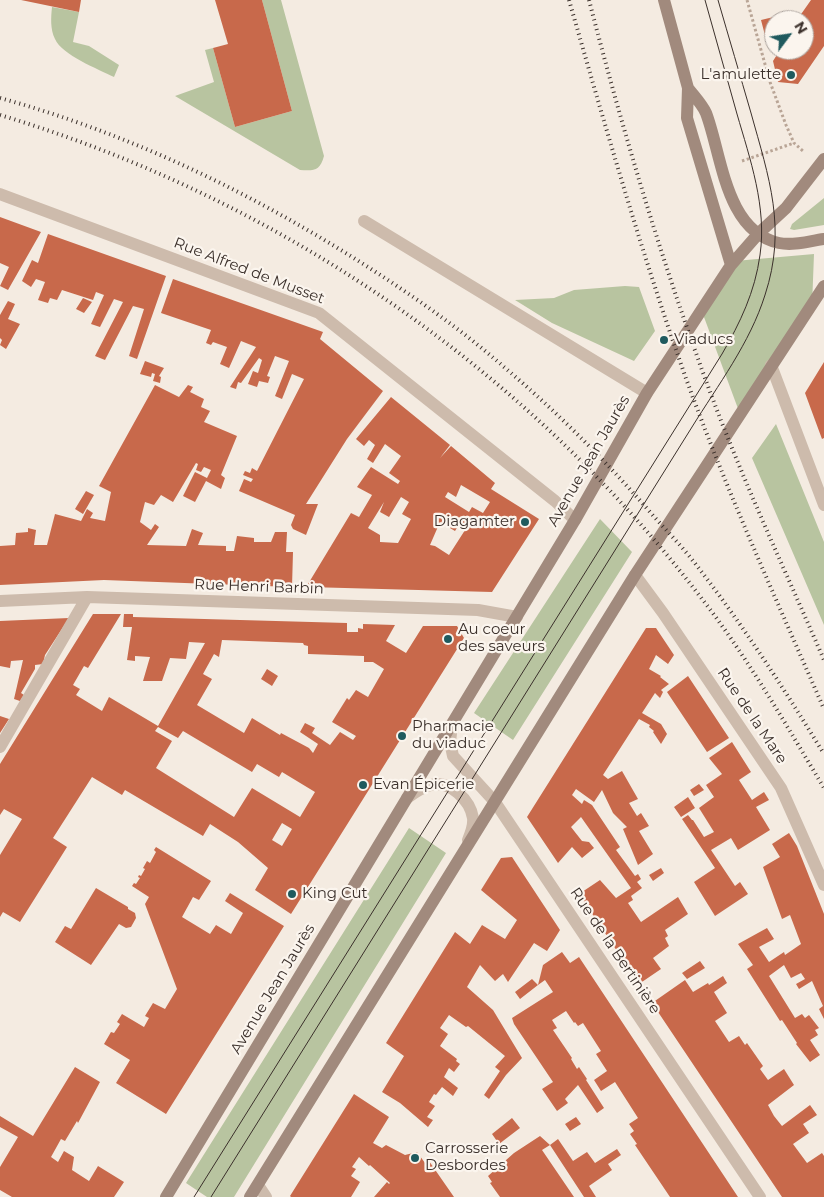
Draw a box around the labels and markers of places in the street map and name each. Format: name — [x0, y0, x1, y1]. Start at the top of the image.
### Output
place label: L'amulette — [700, 66, 781, 84]
marker: L'amulette — [785, 69, 797, 81]
place label: Viaducs — [674, 331, 733, 349]
marker: Viaducs — [658, 334, 670, 346]
place label: Diagamter — [434, 513, 515, 531]
marker: Diagamter — [519, 516, 531, 528]
place label: Au coeur des saveurs — [458, 621, 545, 656]
marker: Au coeur des saveurs — [442, 633, 454, 645]
place label: Pharmacie du viaduc — [412, 718, 494, 753]
marker: Pharmacie du viaduc — [396, 730, 408, 742]
place label: Evan Épicerie — [373, 776, 474, 794]
marker: Evan Épicerie — [357, 779, 369, 791]
place label: King Cut — [302, 885, 368, 903]
marker: King Cut — [286, 888, 298, 900]
place label: Carrosserie Desbordes — [425, 1140, 508, 1175]
marker: Carrosserie Desbordes — [409, 1152, 421, 1164]

